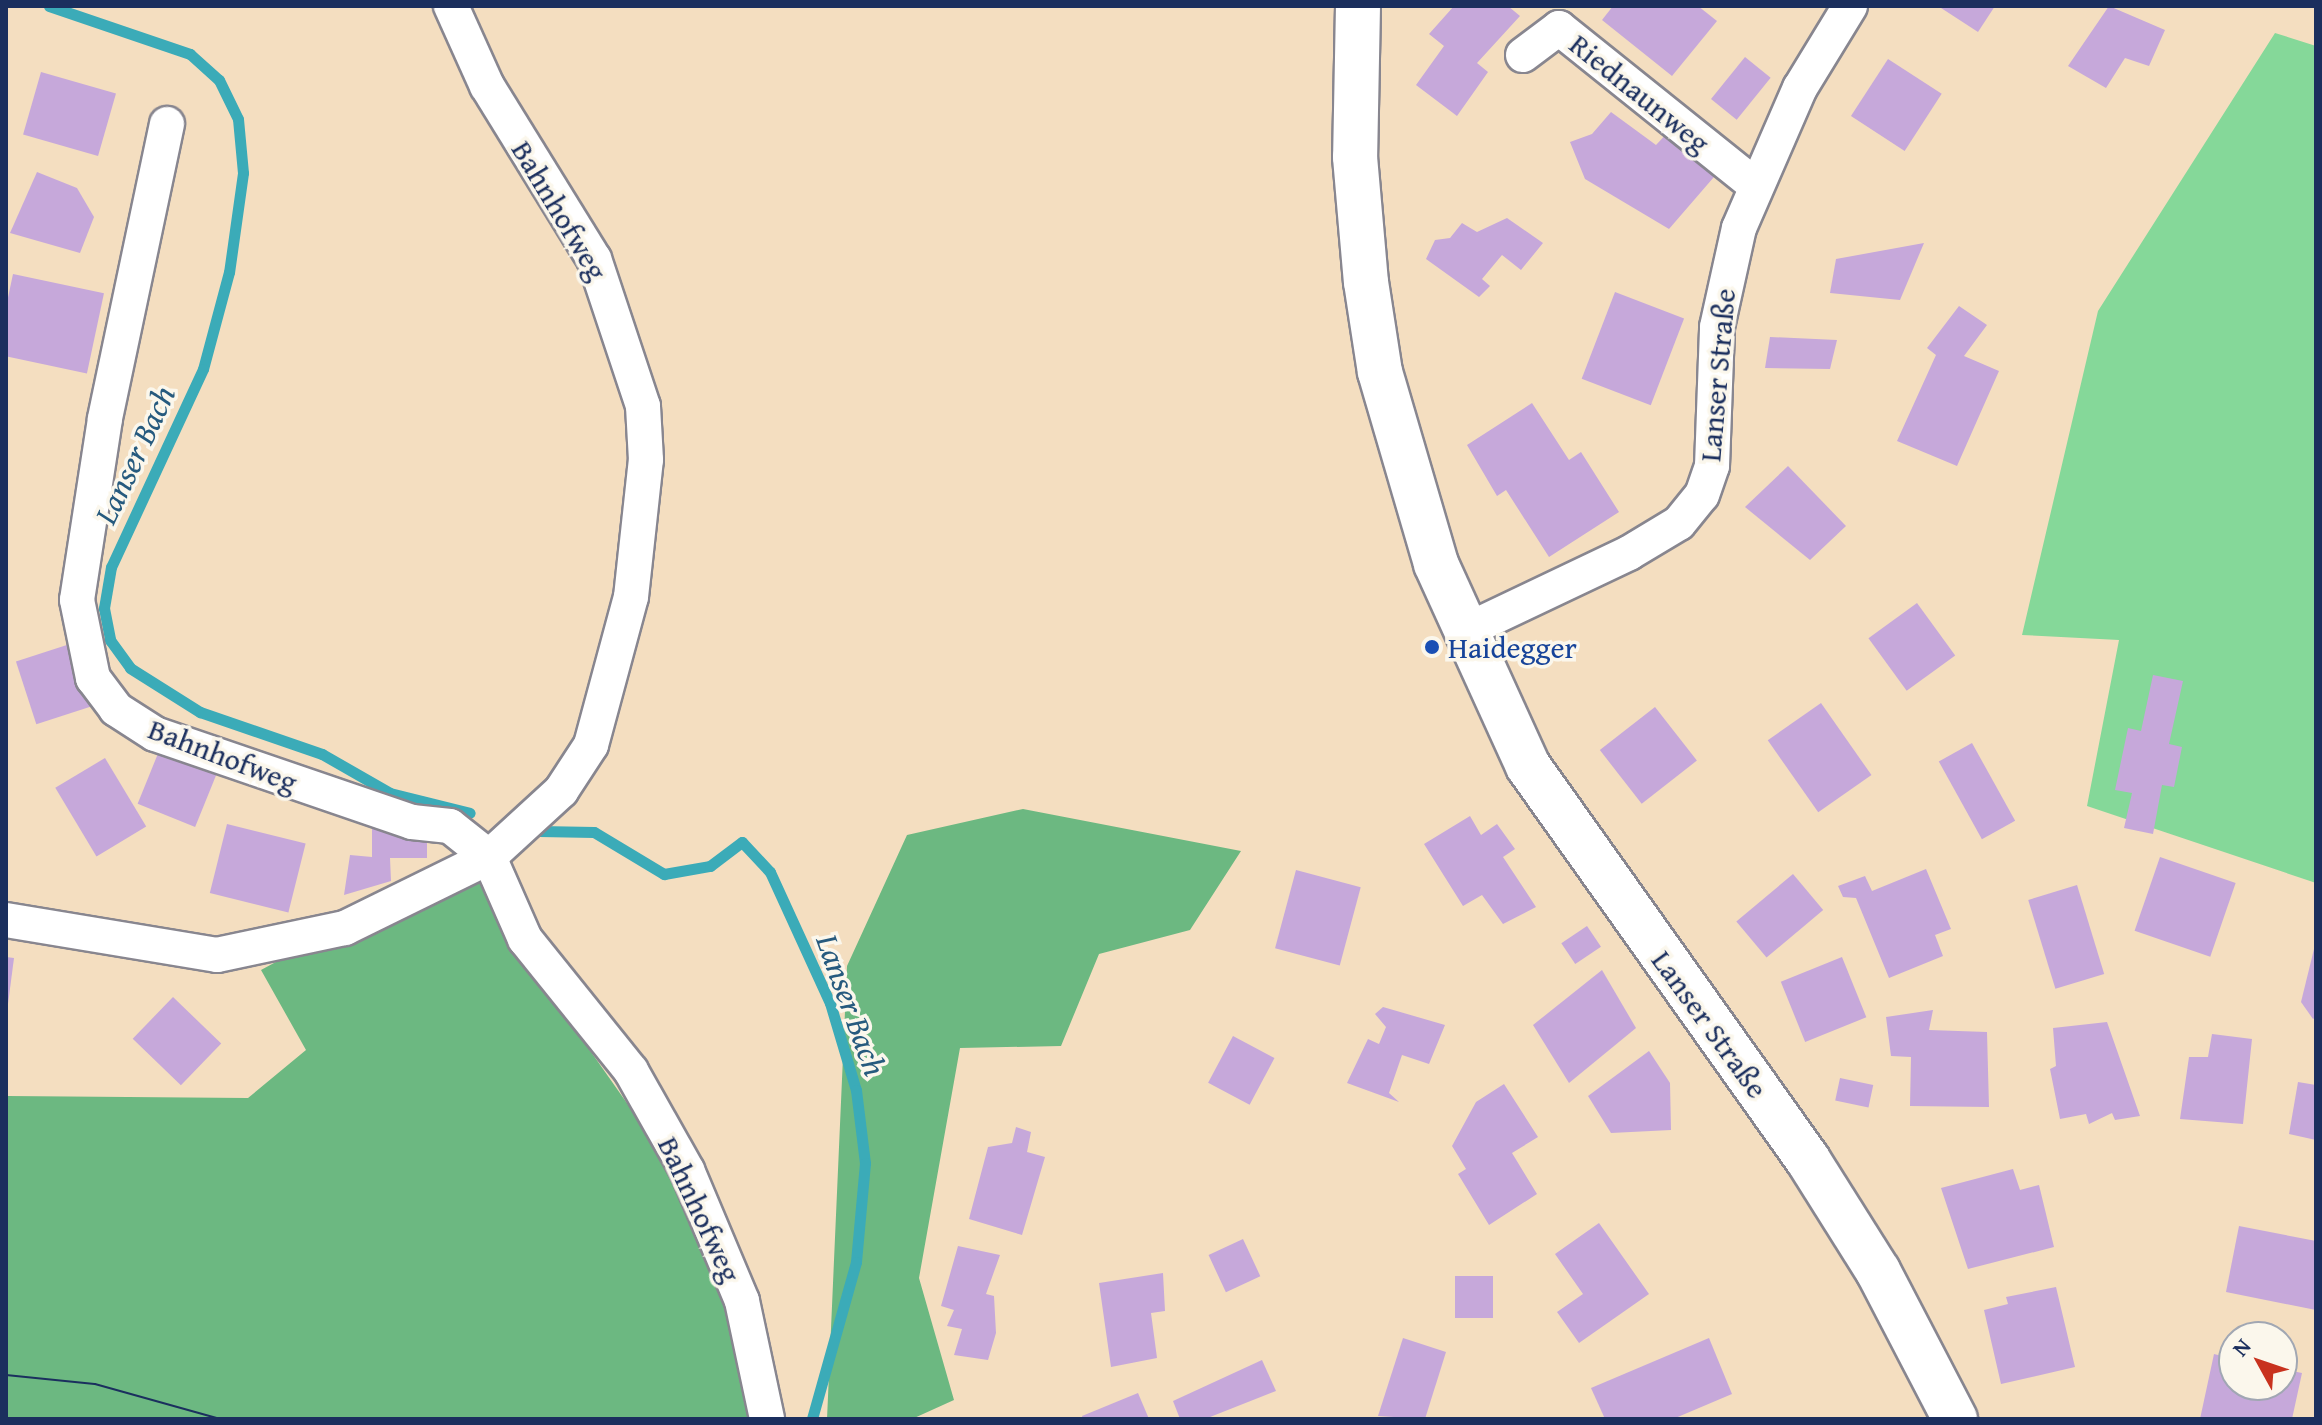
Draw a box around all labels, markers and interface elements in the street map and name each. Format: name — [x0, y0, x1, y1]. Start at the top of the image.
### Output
street label: Riednaunweg — [1563, 26, 1717, 160]
street label: Bahnhofweg — [504, 134, 616, 286]
street label: Lanser Straße — [1691, 287, 1743, 463]
water label: Lanser Bach — [86, 380, 184, 530]
place label: Haidegger — [1448, 629, 1577, 665]
marker: Haidegger — [1423, 638, 1441, 656]
street label: Bahnhofweg — [144, 710, 302, 800]
water label: Lanser Bach — [808, 929, 894, 1081]
street label: Lanser Straße — [1644, 943, 1776, 1105]
street label: Bahnhofweg — [651, 1131, 749, 1287]
north arrow — [2218, 1321, 2298, 1401]
text: N — [2224, 1331, 2258, 1363]

